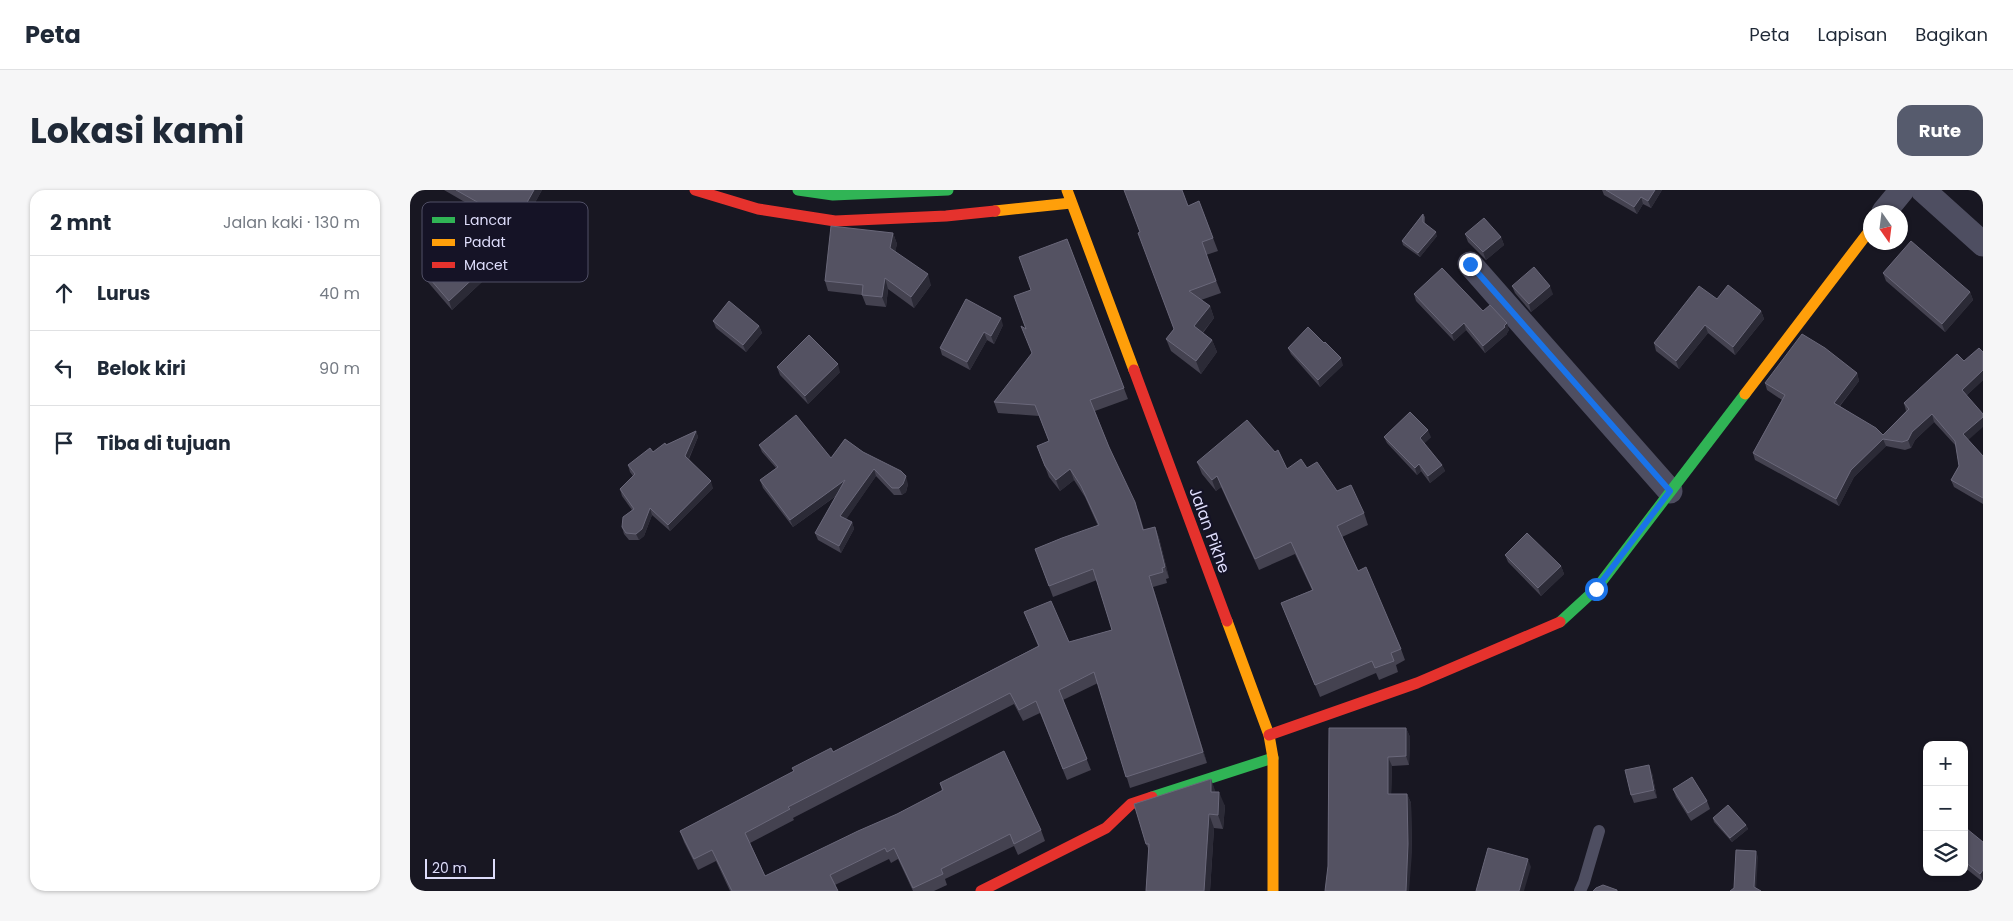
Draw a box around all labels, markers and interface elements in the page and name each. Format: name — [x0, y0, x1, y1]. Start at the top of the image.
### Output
text: Peta — [25, 18, 81, 51]
text: Peta — [1749, 22, 1790, 47]
text: Lapisan — [1818, 22, 1887, 47]
text: Bagikan — [1915, 22, 1988, 47]
button: Rute — [1897, 105, 1983, 156]
text: Lokasi kami — [30, 106, 244, 155]
legend — [422, 202, 588, 282]
north arrow — [1863, 205, 1908, 250]
text: 2 mnt — [50, 208, 111, 237]
text: Lancar — [464, 210, 512, 230]
text: Jalan kaki · 130 m — [223, 211, 360, 234]
text: Padat — [464, 232, 506, 252]
route end — [1459, 253, 1482, 276]
text: Macet — [464, 255, 508, 275]
icon: ahead — [50, 279, 78, 307]
text: Lurus — [97, 280, 150, 307]
text: 40 m — [319, 282, 360, 305]
icon: left — [50, 354, 78, 382]
text: Belok kiri — [97, 355, 186, 382]
text: 90 m — [319, 357, 360, 380]
icon: arrive — [50, 429, 78, 457]
text: Tiba di tujuan — [97, 430, 231, 457]
street label: Jalan Pikhe — [1183, 484, 1236, 577]
route start — [1585, 578, 1608, 601]
map controls — [1923, 741, 1968, 876]
button: + — [1923, 741, 1968, 786]
button: − — [1923, 786, 1968, 831]
button: layers — [1923, 831, 1968, 876]
scale bar — [425, 856, 495, 879]
text: 20 m — [432, 858, 467, 878]

